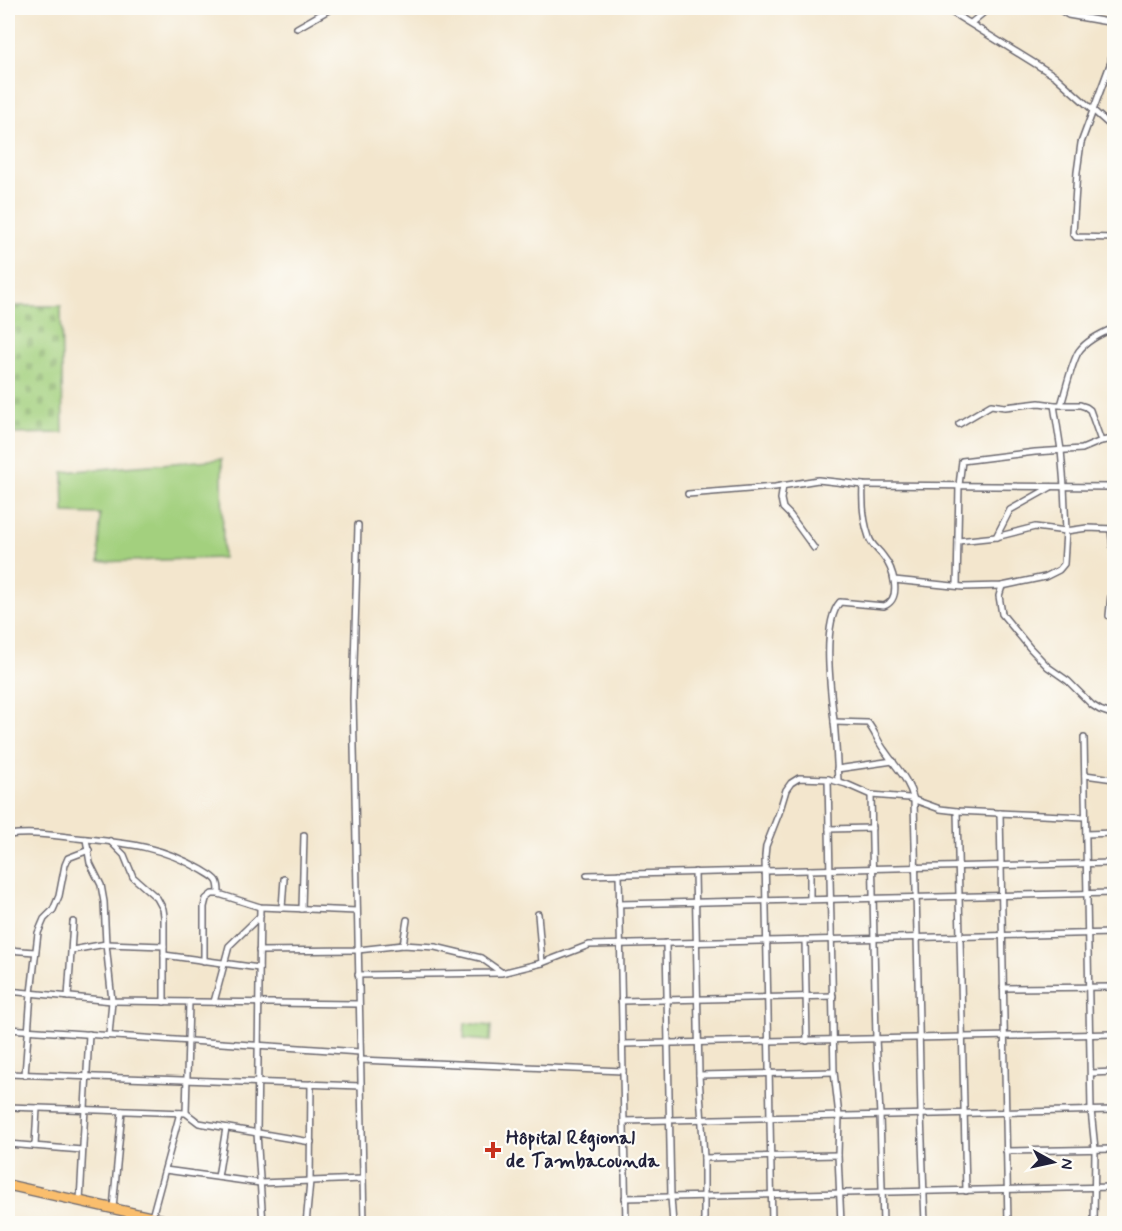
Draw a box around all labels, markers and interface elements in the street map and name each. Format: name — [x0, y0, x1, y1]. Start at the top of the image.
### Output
place label: Hôpital Régional de Tambacounda — [506, 1125, 660, 1175]
north arrow — [1023, 1132, 1083, 1192]
marker: Hôpital Régional de Tambacounda — [484, 1141, 502, 1159]
text: N — [1055, 1157, 1078, 1171]

